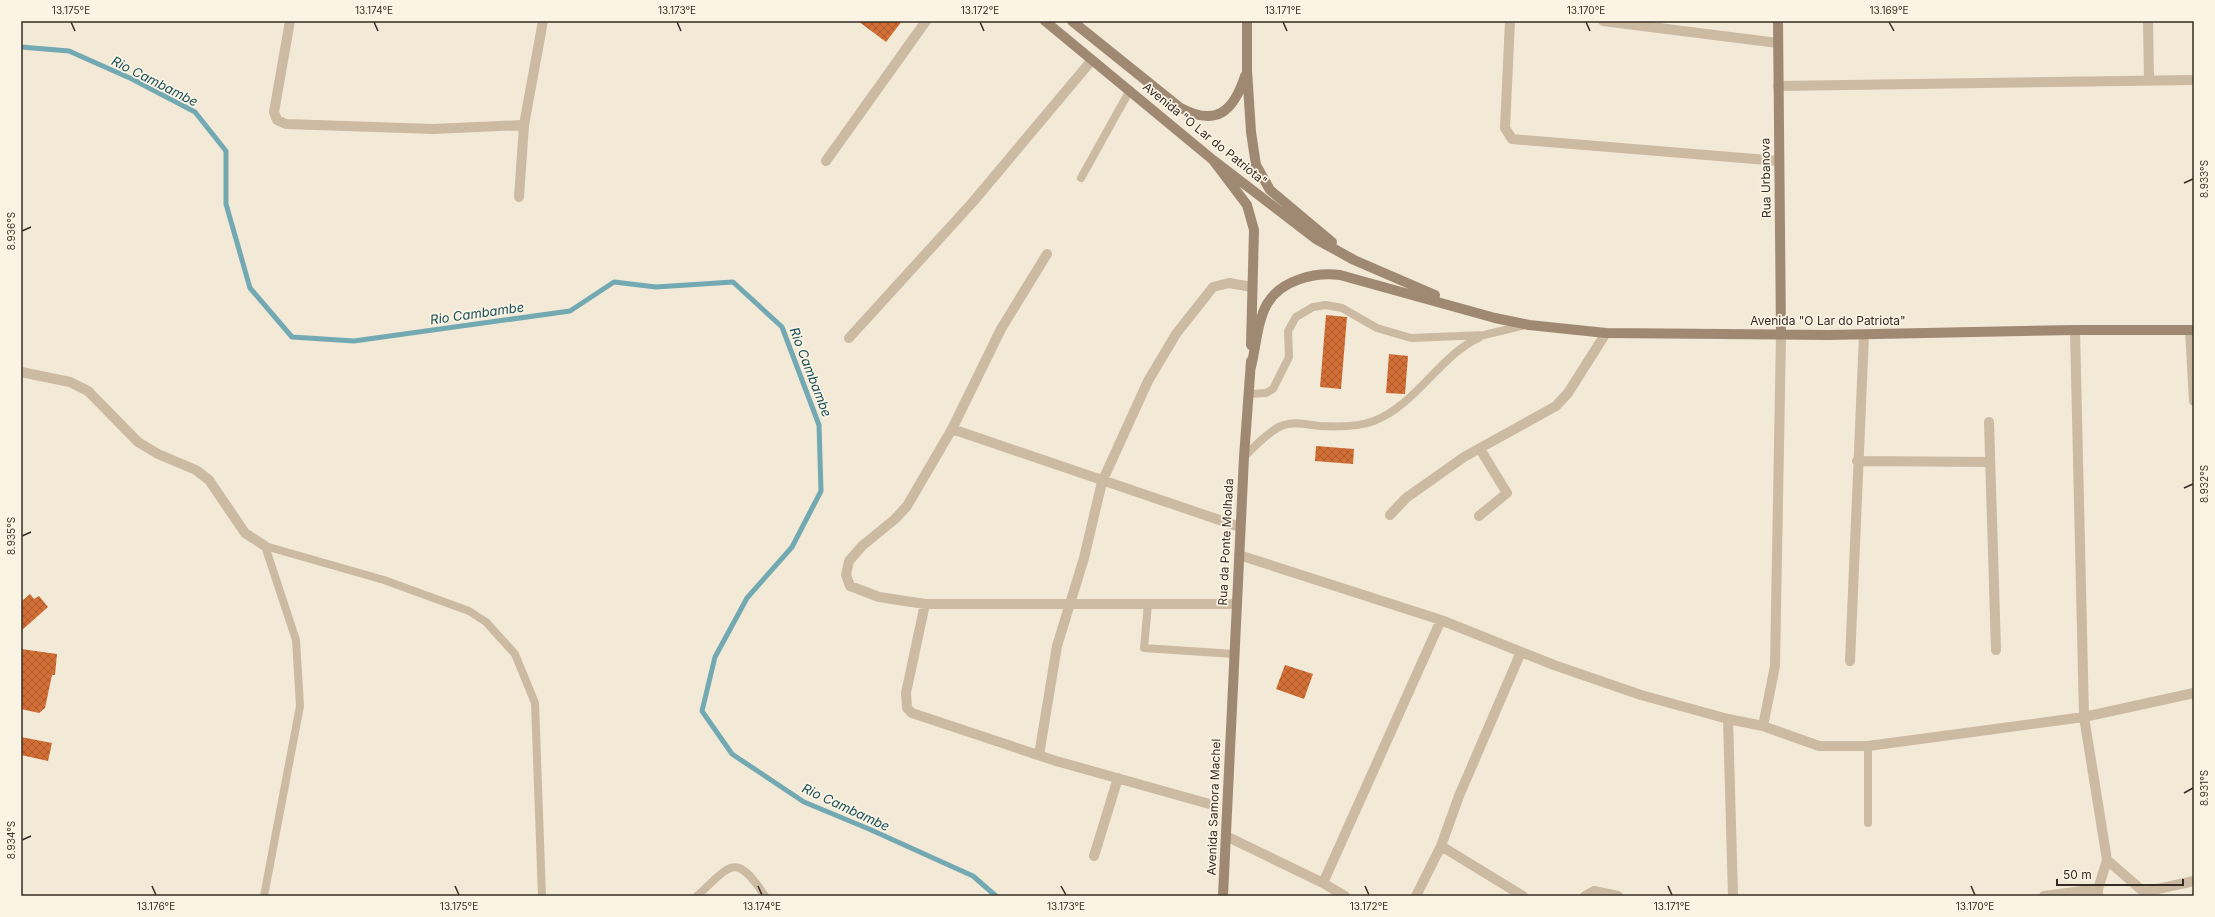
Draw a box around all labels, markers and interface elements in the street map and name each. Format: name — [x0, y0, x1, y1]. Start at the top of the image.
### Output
text: 13.175°E — [52, 4, 90, 16]
text: 13.174°E — [355, 4, 393, 16]
text: 13.173°E — [658, 4, 696, 16]
text: 13.172°E — [961, 4, 999, 16]
text: 13.171°E — [1265, 4, 1301, 16]
text: 13.170°E — [1567, 4, 1605, 16]
text: 13.169°E — [1869, 4, 1909, 16]
water label: Rio Cambambe — [109, 52, 201, 110]
street label: Avenida "O Lar do Patriota" — [1140, 79, 1270, 188]
street label: Rua Urbanova — [1757, 138, 1774, 218]
text: 8.933°S — [2198, 160, 2210, 198]
text: 8.936°S — [5, 212, 17, 250]
water label: Rio Cambambe — [429, 298, 525, 328]
street label: Avenida "O Lar do Patriota" — [1750, 313, 1906, 328]
water label: Rio Cambambe — [787, 325, 835, 419]
text: 8.932°S — [2198, 465, 2210, 503]
street label: Rua da Ponte Molhada — [1215, 478, 1236, 606]
text: 8.935°S — [5, 517, 17, 555]
street label: Avenida Samora Machel — [1204, 738, 1223, 876]
text: 8.931°S — [2198, 770, 2210, 806]
water label: Rio Cambambe — [800, 780, 892, 834]
text: 8.934°S — [5, 821, 17, 859]
scale bar — [2057, 861, 2183, 887]
text: 50 m — [2063, 867, 2092, 882]
text: 13.176°E — [137, 900, 175, 912]
text: 13.175°E — [440, 900, 478, 912]
text: 13.174°E — [743, 900, 781, 912]
text: 13.173°E — [1047, 900, 1085, 912]
text: 13.172°E — [1350, 900, 1388, 912]
text: 13.171°E — [1654, 900, 1690, 912]
text: 13.170°E — [1956, 900, 1994, 912]

